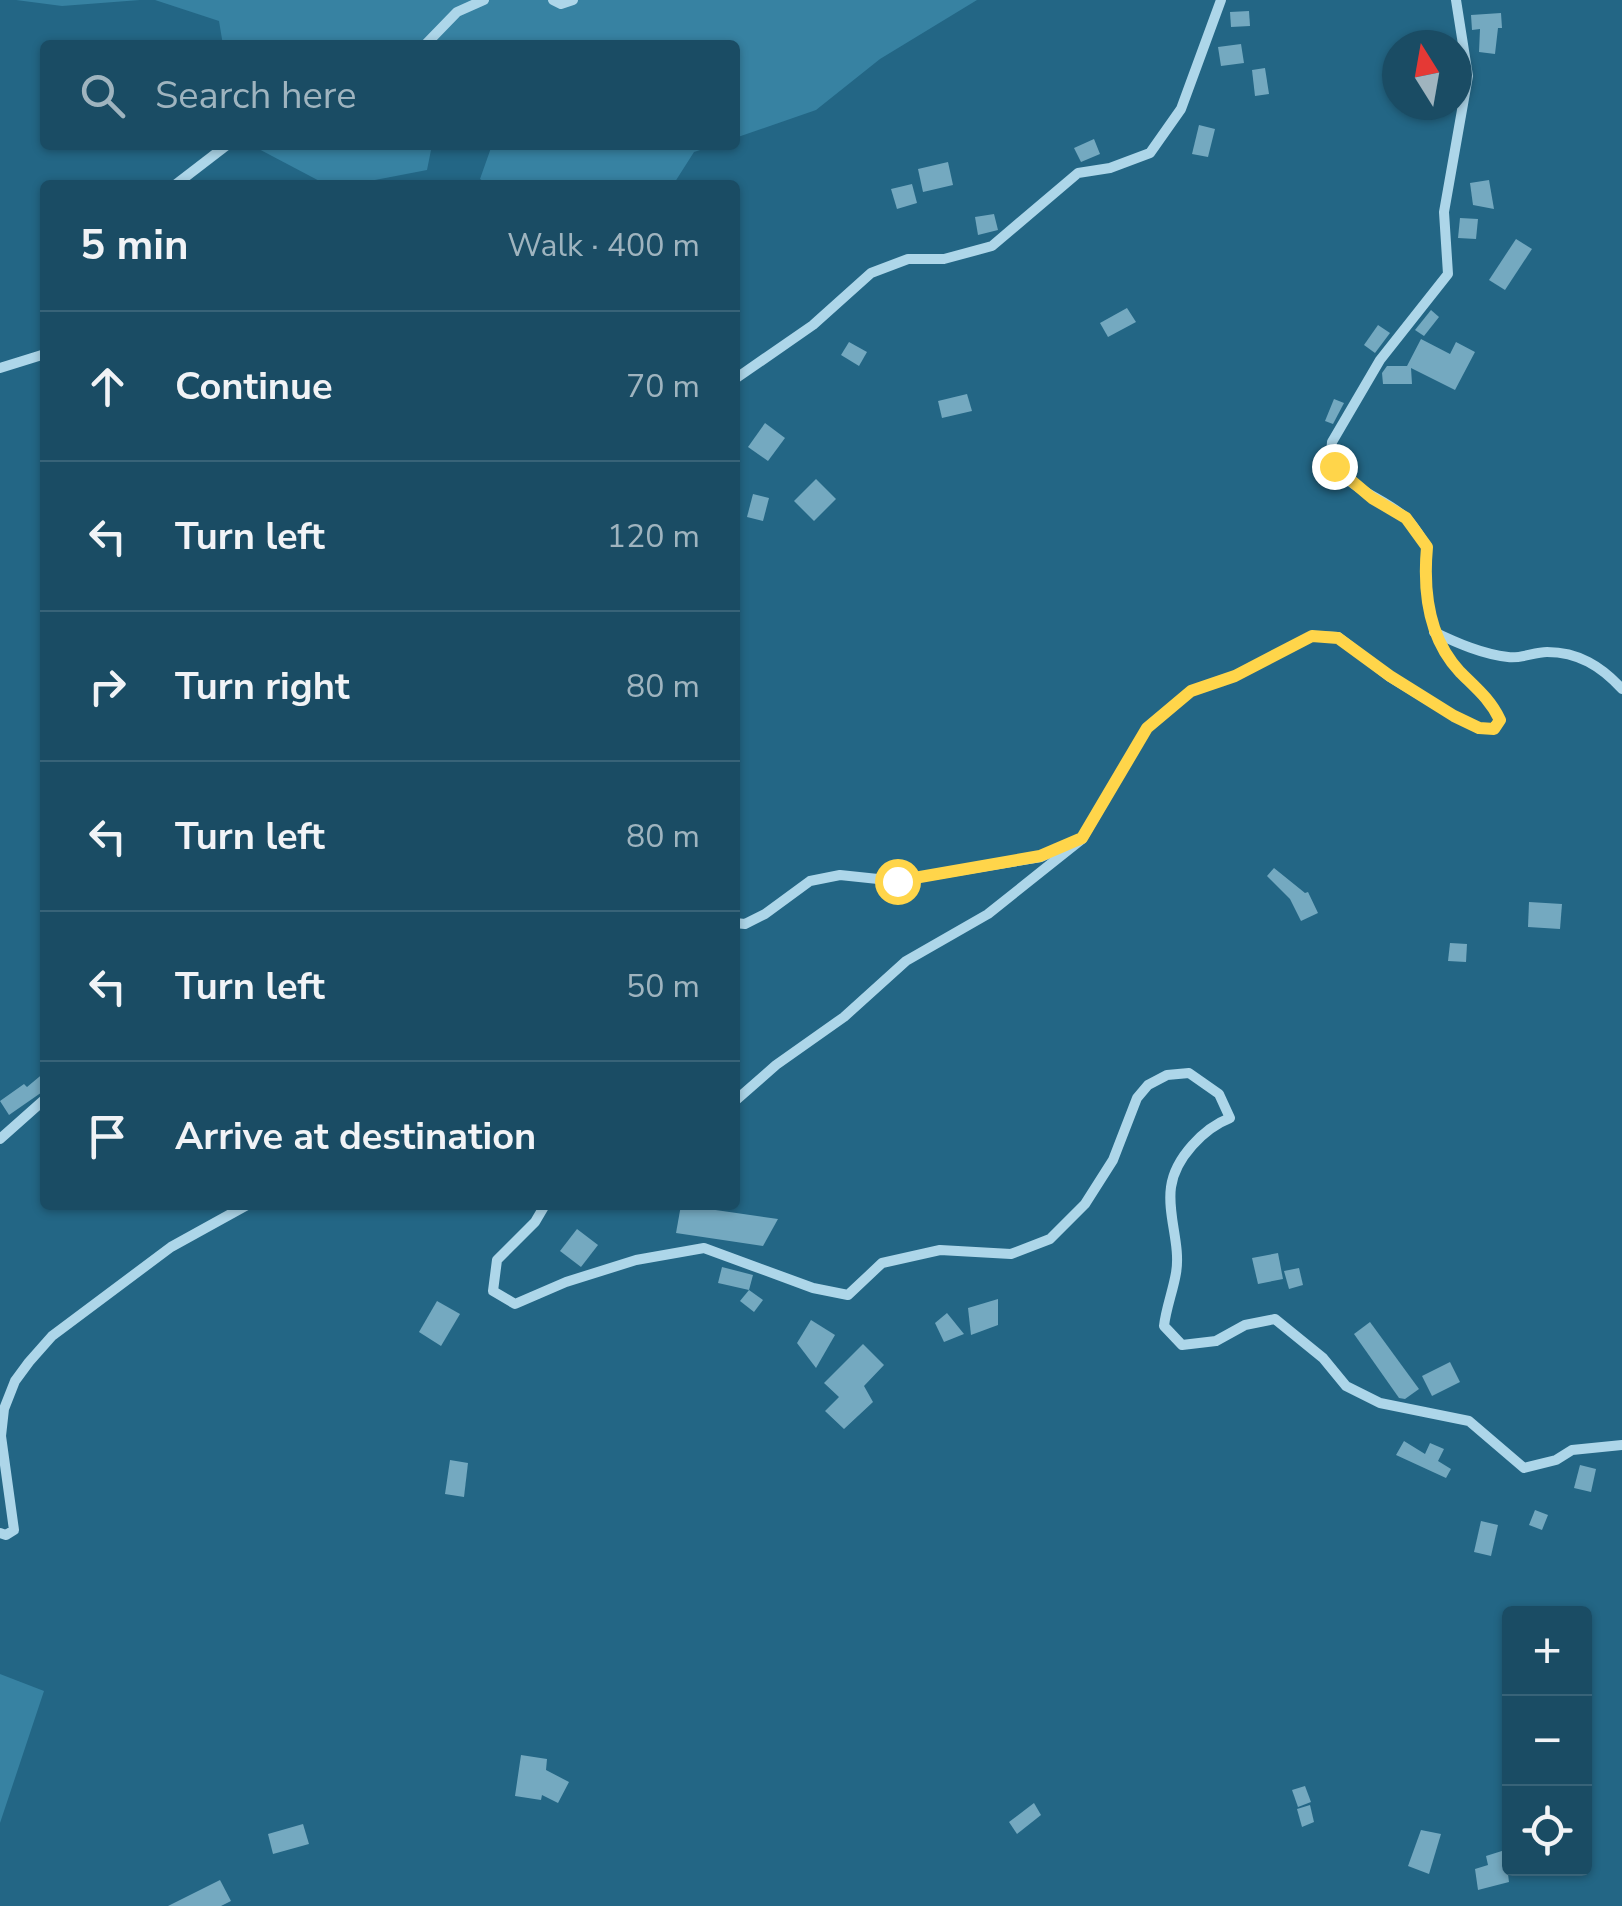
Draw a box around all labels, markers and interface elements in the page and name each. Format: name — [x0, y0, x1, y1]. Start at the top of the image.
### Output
north arrow — [1382, 30, 1472, 120]
search box — [40, 40, 740, 150]
icon: search — [75, 68, 130, 123]
text: Search here — [155, 70, 356, 121]
text: 5 min — [80, 217, 189, 274]
text: Walk · 400 m — [507, 224, 700, 267]
icon: ahead — [80, 359, 135, 414]
text: Continue — [175, 361, 333, 412]
text: 70 m — [626, 365, 700, 408]
route end — [1312, 444, 1358, 490]
icon: left — [80, 509, 135, 564]
text: Turn left — [175, 511, 325, 562]
text: 120 m — [607, 515, 700, 558]
icon: right — [80, 659, 135, 714]
text: Turn right — [175, 661, 350, 712]
text: 80 m — [626, 665, 700, 708]
icon: left — [80, 809, 135, 864]
text: Turn left — [175, 811, 325, 862]
text: 80 m — [626, 815, 700, 858]
route start — [875, 859, 921, 905]
icon: left — [80, 959, 135, 1014]
text: Turn left — [175, 961, 325, 1012]
text: 50 m — [626, 965, 700, 1008]
icon: arrive — [80, 1109, 135, 1164]
text: Arrive at destination — [175, 1111, 536, 1162]
map controls — [1502, 1606, 1592, 1876]
button: + — [1502, 1606, 1592, 1696]
button: − — [1502, 1696, 1592, 1786]
button: locate — [1502, 1786, 1592, 1876]

